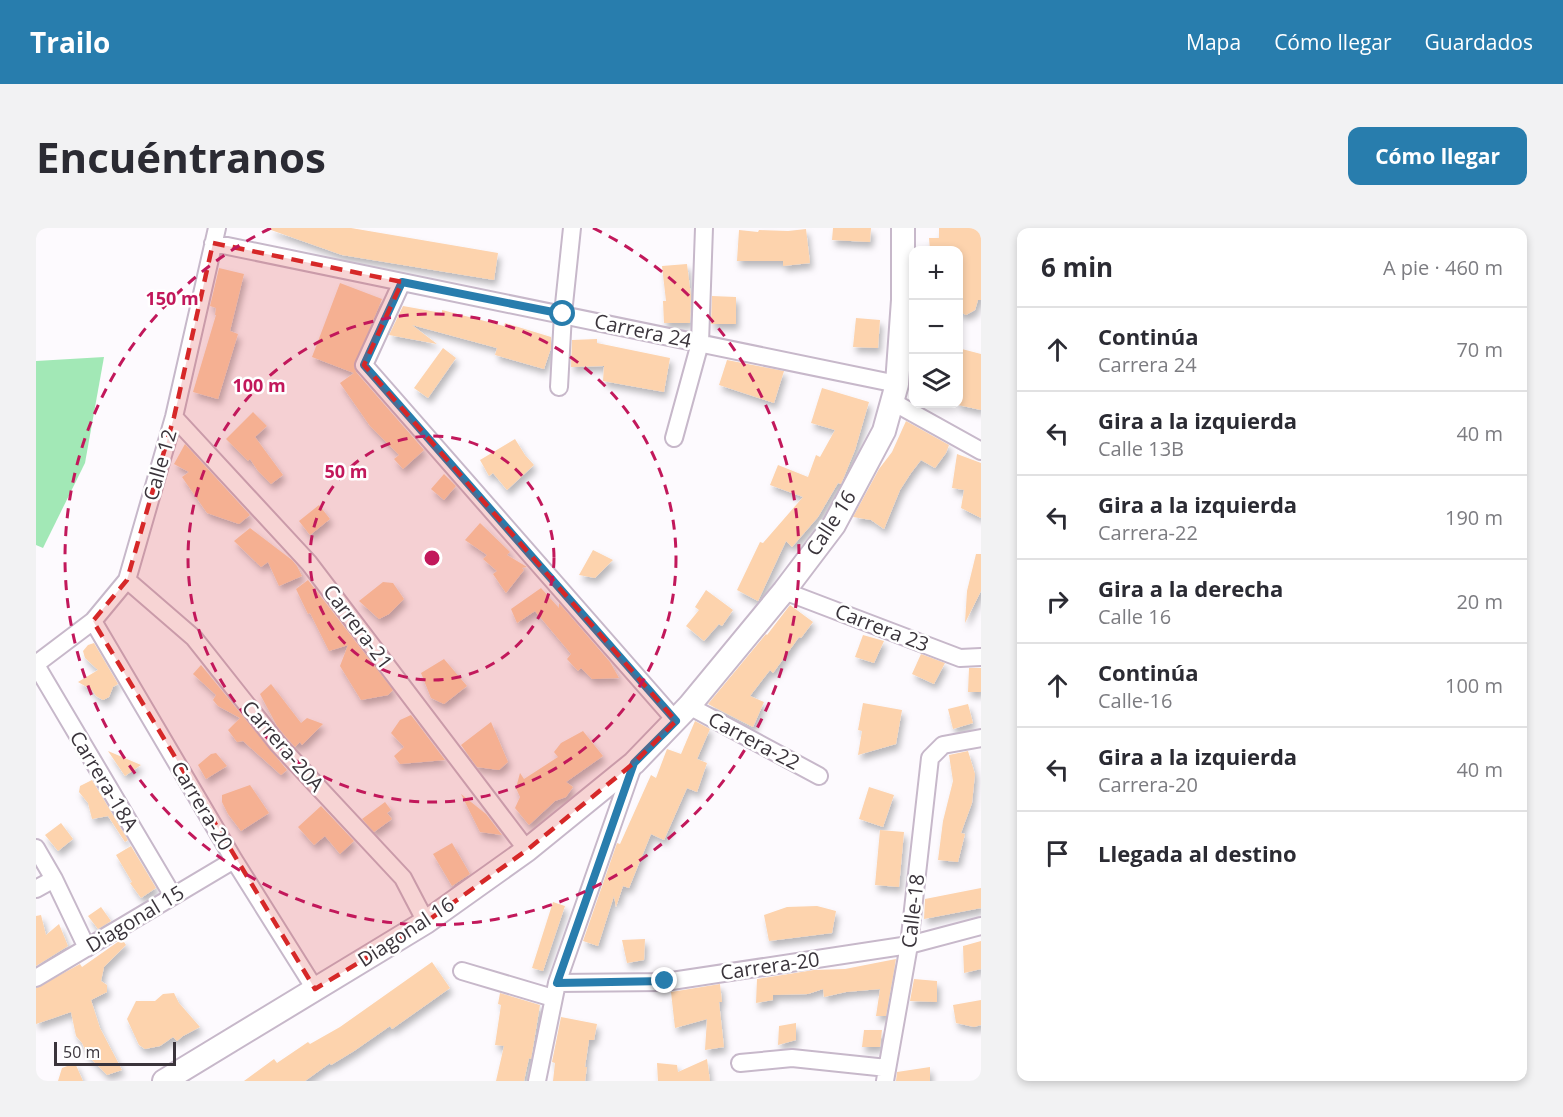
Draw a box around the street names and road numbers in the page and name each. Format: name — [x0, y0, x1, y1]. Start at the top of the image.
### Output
street label: Carrera 24 — [592, 307, 695, 354]
street label: Calle 12 — [136, 426, 183, 504]
street label: Calle 16 — [799, 485, 862, 561]
street label: Carrera-21 — [318, 579, 399, 675]
street label: Carrera 23 — [831, 597, 933, 658]
street label: Carrera-20A — [236, 694, 331, 797]
street label: Carrera-22 — [704, 705, 805, 776]
street label: Carrera-18A — [64, 726, 145, 836]
street label: Carrera-20 — [165, 756, 240, 856]
street label: Calle-18 — [895, 872, 930, 949]
street label: Diagonal 15 — [81, 879, 189, 958]
street label: Diagonal 16 — [352, 890, 459, 973]
street label: Carrera-20 — [719, 945, 821, 986]

